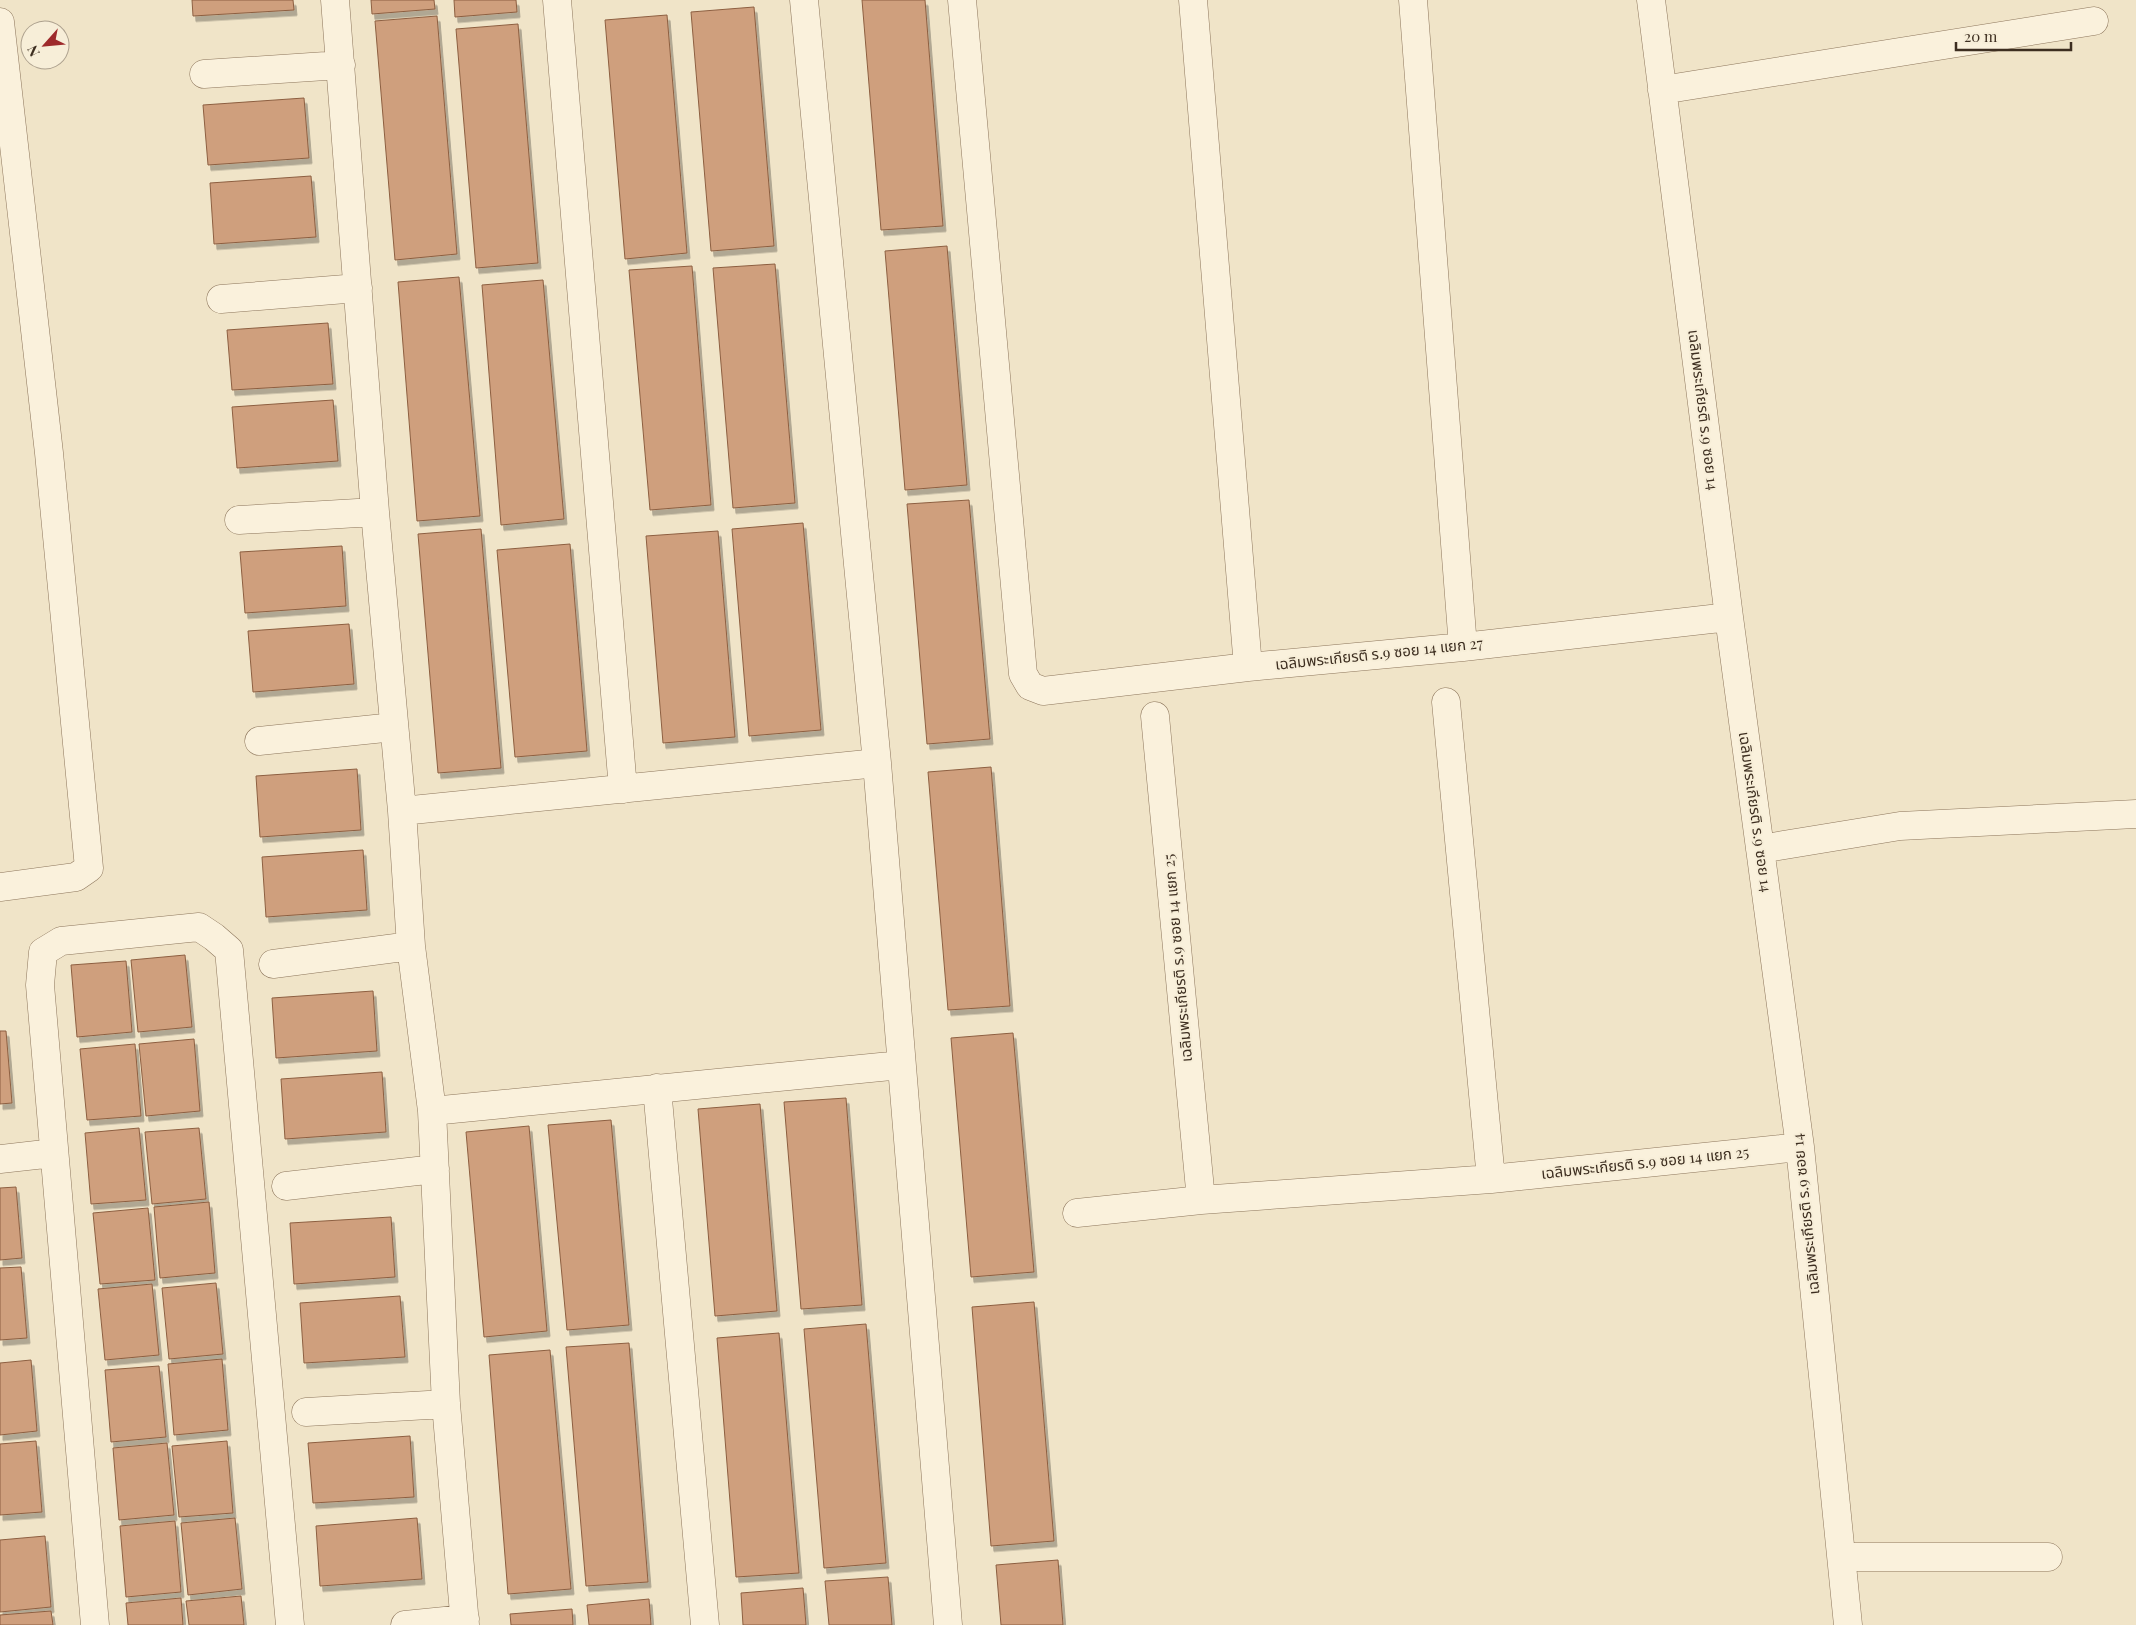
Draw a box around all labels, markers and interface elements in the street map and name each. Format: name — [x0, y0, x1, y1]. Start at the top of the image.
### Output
north arrow — [20, 20, 70, 70]
scale bar — [1956, 20, 2071, 52]
text: 20 m — [1964, 26, 1998, 46]
text: N — [22, 42, 44, 60]
street label: เฉลิมพระเกียรติ ร.9 ซอย 14 — [1684, 328, 1724, 491]
street label: เฉลิมพระเกียรติ ร.9 ซอย 14 แยก 27 — [1274, 632, 1484, 674]
street label: เฉลิมพระเกียรติ ร.9 ซอย 14 — [1735, 730, 1777, 893]
street label: เฉลิมพระเกียรติ ร.9 ซอย 14 แยก 25 — [1158, 853, 1196, 1063]
street label: เฉลิมพระเกียรติ ร.9 ซอย 14 — [1787, 1133, 1823, 1296]
street label: เฉลิมพระเกียรติ ร.9 ซอย 14 แยก 25 — [1540, 1141, 1750, 1183]

